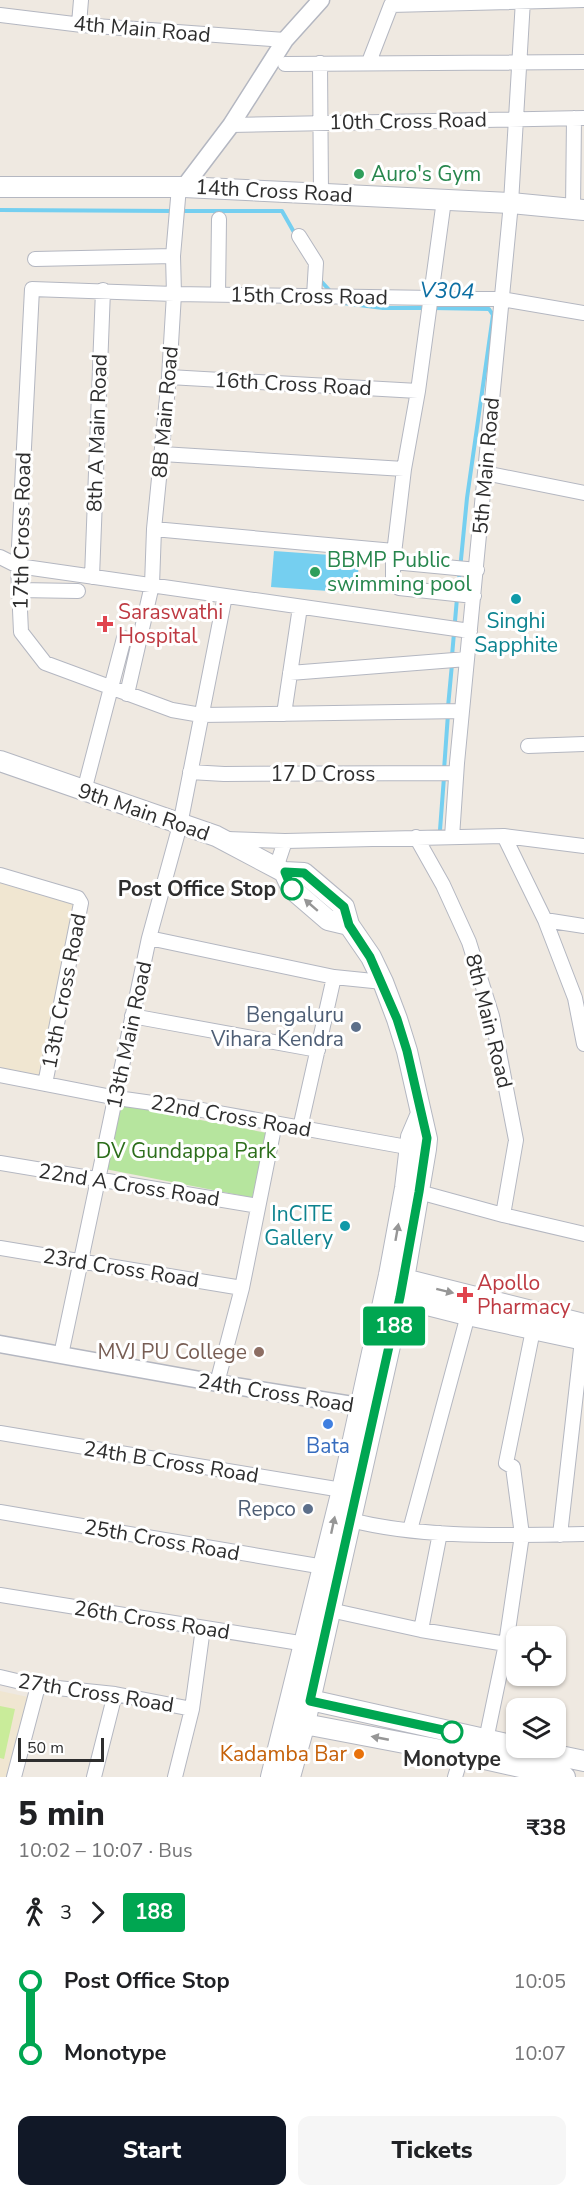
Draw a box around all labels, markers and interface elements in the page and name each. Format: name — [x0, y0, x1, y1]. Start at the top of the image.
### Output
street label: 4th Main Road — [72, 9, 212, 49]
street label: 10th Cross Road — [329, 106, 487, 136]
place label: Auro's Gym — [371, 160, 481, 188]
marker: Auro's Gym — [352, 167, 366, 181]
street label: 14th Cross Road — [195, 173, 353, 209]
water label: V304 — [419, 275, 475, 307]
street label: 15th Cross Road — [230, 281, 388, 311]
street label: 8B Main Road — [145, 345, 185, 479]
street label: 8th A Main Road — [80, 353, 114, 513]
street label: 16th Cross Road — [214, 366, 372, 402]
street label: 5th Main Road — [466, 396, 506, 536]
street label: 17th Cross Road — [7, 452, 37, 610]
place label: BBMP Public swimming pool — [327, 546, 472, 598]
marker: BBMP Public swimming pool — [308, 565, 322, 579]
marker: Singhi Sapphite — [509, 592, 523, 606]
place label: Saraswathi Hospital — [118, 598, 223, 650]
place label: Singhi Sapphite — [474, 607, 558, 659]
marker: Saraswathi Hospital — [96, 615, 114, 633]
street label: 17 D Cross — [271, 760, 375, 788]
street label: 9th Main Road — [74, 776, 214, 848]
place label: Post Office Stop — [118, 875, 276, 903]
marker: Post Office Stop — [281, 878, 303, 900]
one-way arrow — [303, 899, 319, 912]
street label: 13th Cross Road — [35, 911, 93, 1071]
street label: 8th Main Road — [459, 951, 519, 1091]
street label: 13th Main Road — [100, 959, 158, 1111]
place label: Bengaluru Vihara Kendra — [210, 1001, 344, 1053]
marker: Bengaluru Vihara Kendra — [349, 1020, 363, 1034]
street label: 22nd Cross Road — [149, 1088, 313, 1144]
park label: DV Gundappa Park — [96, 1137, 277, 1165]
street label: 22nd A Cross Road — [36, 1157, 222, 1213]
place label: InCITE Gallery — [264, 1200, 333, 1252]
marker: InCITE Gallery — [338, 1219, 352, 1233]
one-way arrow — [393, 1223, 402, 1242]
street label: 23rd Cross Road — [41, 1242, 201, 1294]
place label: Apollo Pharmacy — [477, 1269, 571, 1321]
one-way arrow — [436, 1286, 455, 1296]
marker: Apollo Pharmacy — [458, 1288, 472, 1302]
line badge: 188 — [360, 1306, 428, 1346]
text: 188 — [375, 1312, 413, 1340]
place label: MVJ PU College — [98, 1338, 247, 1366]
marker: MVJ PU College — [252, 1345, 266, 1359]
street label: 24th Cross Road — [196, 1367, 356, 1419]
marker: Bata — [321, 1417, 335, 1431]
place label: Bata — [306, 1432, 350, 1460]
street label: 24th B Cross Road — [81, 1434, 261, 1490]
place label: Repco — [238, 1495, 296, 1523]
marker: Repco — [301, 1502, 315, 1516]
street label: 25th Cross Road — [82, 1513, 242, 1567]
one-way arrow — [329, 1516, 338, 1535]
street label: 26th Cross Road — [72, 1594, 232, 1646]
map controls — [506, 1626, 566, 1758]
button: locate — [506, 1626, 566, 1686]
street label: 27th Cross Road — [16, 1667, 176, 1719]
button: layers — [506, 1698, 566, 1758]
marker: Monotype — [441, 1721, 463, 1743]
one-way arrow — [371, 1733, 390, 1742]
scale bar — [18, 1735, 104, 1762]
text: 50 m — [27, 1737, 64, 1759]
place label: Kadamba Bar — [220, 1740, 347, 1768]
place label: Monotype — [403, 1745, 501, 1773]
marker: Kadamba Bar — [352, 1747, 366, 1761]
text: 5 min — [18, 1792, 105, 1837]
text: ₹38 — [526, 1813, 566, 1843]
text: 10:02 – 10:07 · Bus — [18, 1837, 193, 1864]
icon: walk — [18, 1896, 51, 1929]
icon: forward — [81, 1896, 114, 1929]
text: 188 — [135, 1898, 173, 1926]
text: 3 — [60, 1899, 72, 1926]
text: Post Office Stop — [64, 1966, 230, 1996]
text: 10:05 — [513, 1968, 566, 1995]
text: Monotype — [64, 2038, 167, 2068]
text: 10:07 — [513, 2040, 566, 2067]
button: Start — [18, 2116, 286, 2185]
button: Tickets — [298, 2116, 566, 2185]

